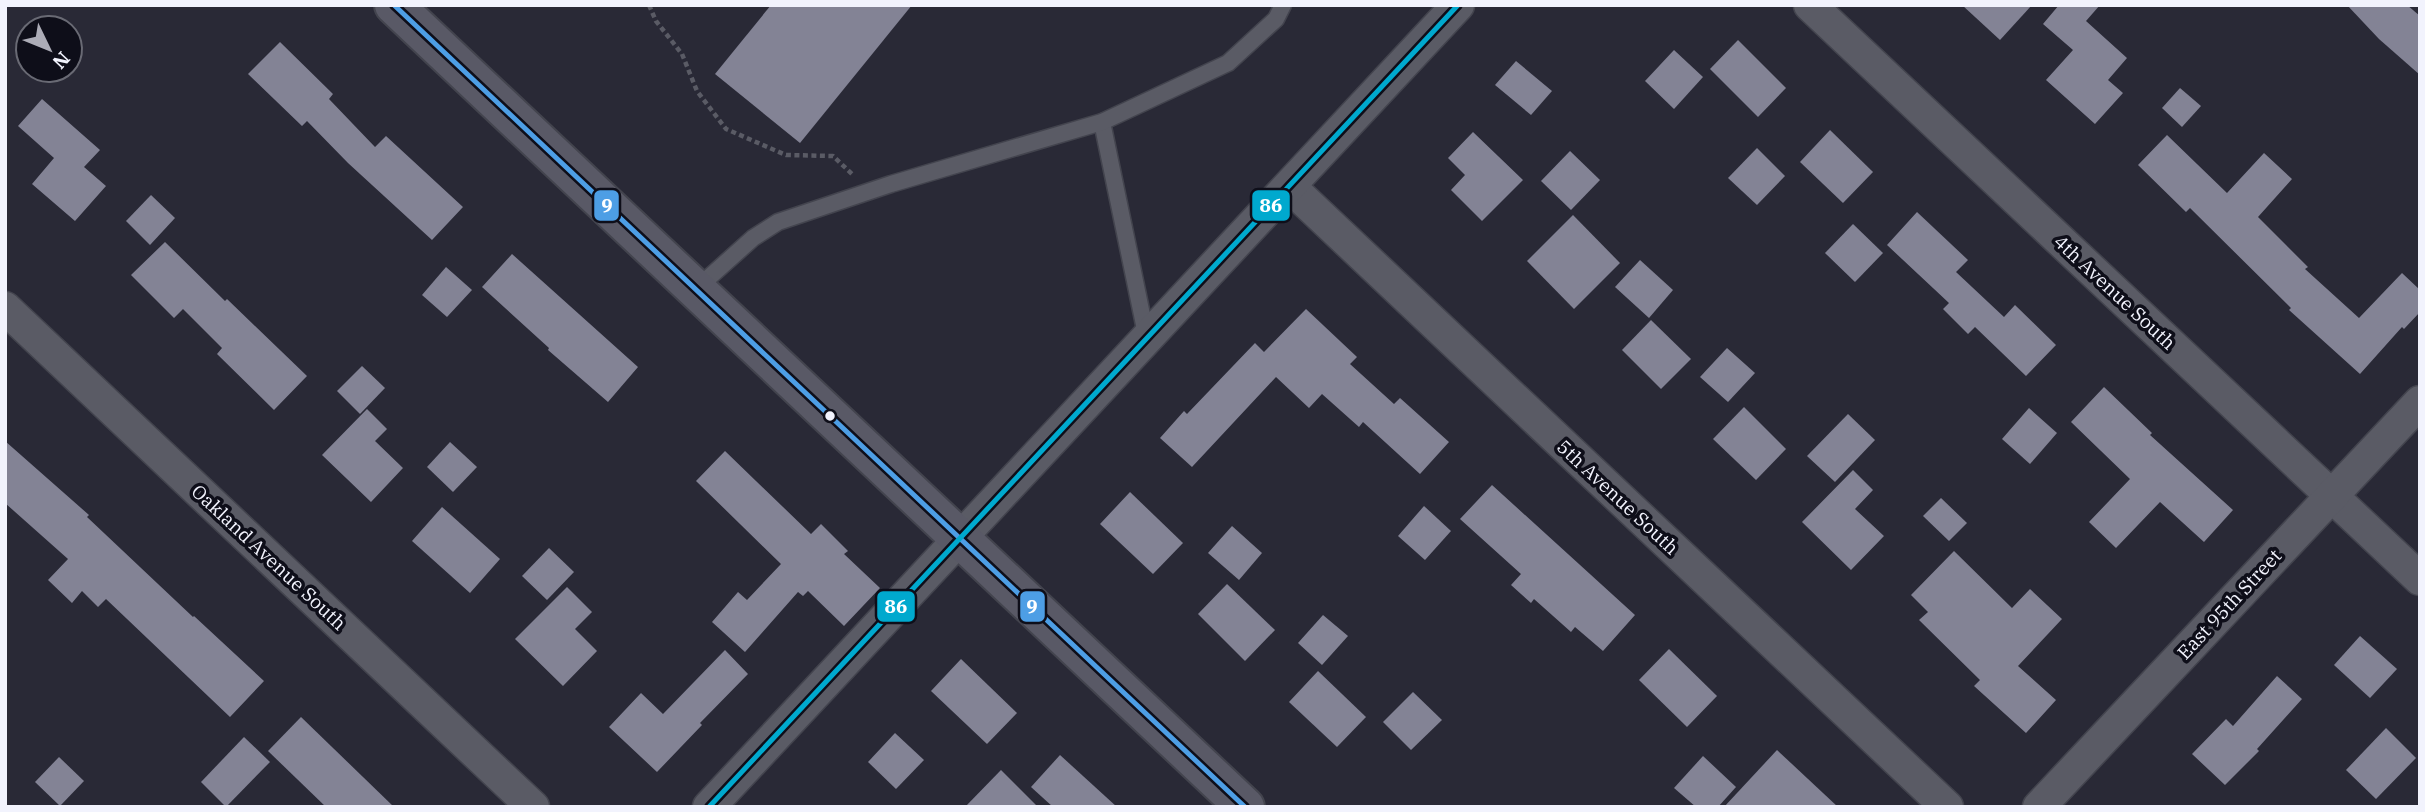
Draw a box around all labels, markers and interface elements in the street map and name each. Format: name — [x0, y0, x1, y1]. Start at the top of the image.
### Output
north arrow — [14, 14, 84, 84]
text: N — [48, 47, 75, 74]
line badge: 9 — [593, 189, 620, 222]
line badge: 86 — [1251, 189, 1291, 222]
text: 9 — [601, 193, 613, 217]
text: 86 — [1260, 193, 1282, 217]
street label: 4th Avenue South — [2049, 229, 2181, 355]
unlabelled marker — [823, 409, 837, 423]
street label: 5th Avenue South — [1552, 434, 1684, 560]
street label: Oakland Avenue South — [187, 479, 351, 635]
street label: East 95th Street — [2172, 544, 2286, 664]
line badge: 86 — [876, 590, 916, 623]
line badge: 9 — [1019, 590, 1046, 623]
text: 86 — [885, 594, 907, 618]
text: 9 — [1026, 594, 1038, 618]

